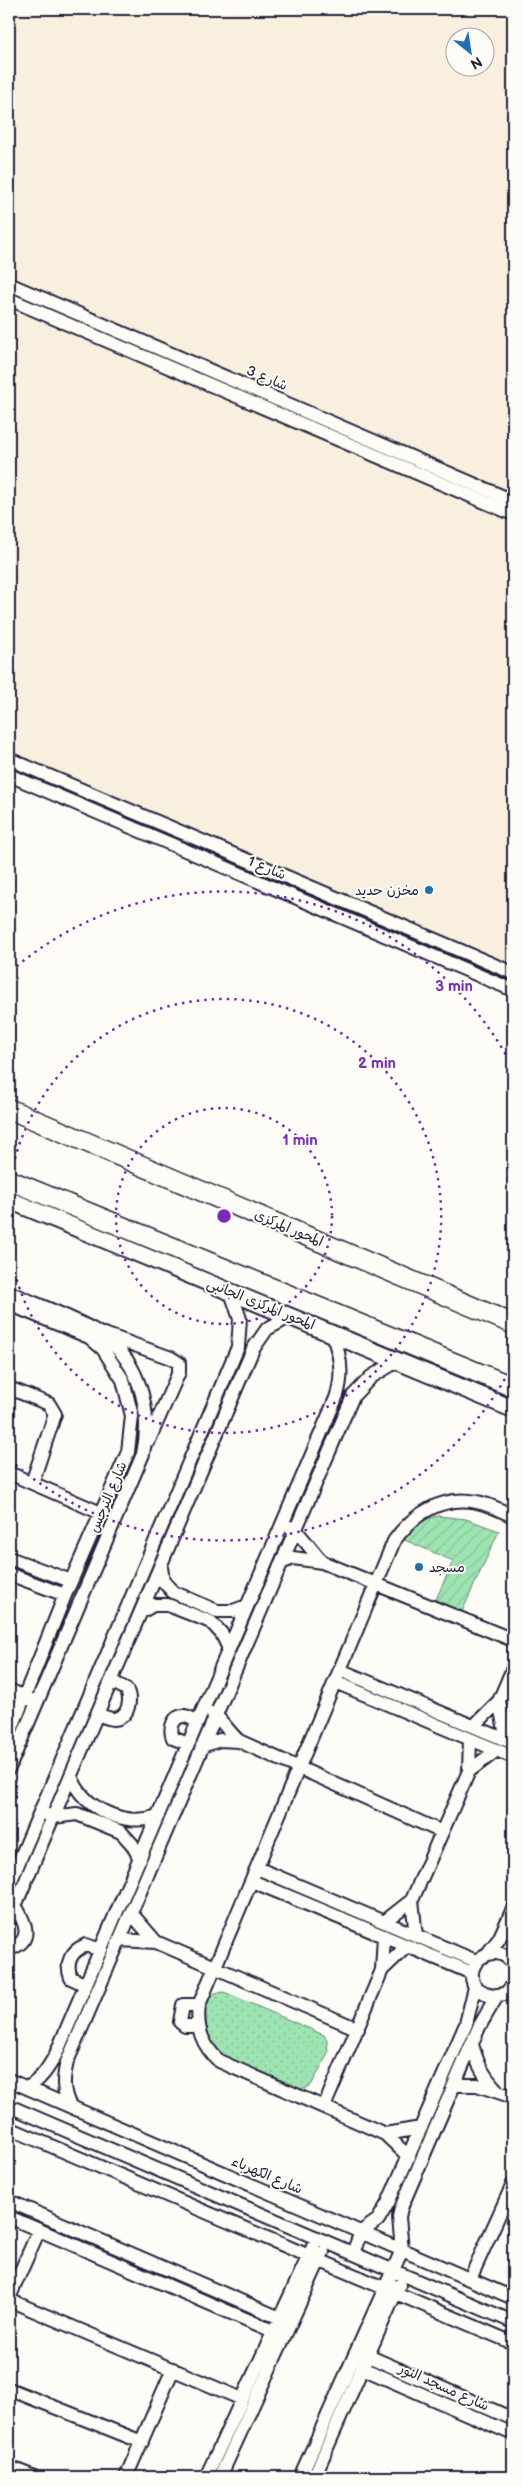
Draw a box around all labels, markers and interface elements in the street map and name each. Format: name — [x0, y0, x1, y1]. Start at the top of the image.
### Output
north arrow — [444, 28, 494, 78]
text: N — [467, 53, 485, 73]
street label: شارع 3 — [244, 362, 290, 395]
street label: شارع 1 — [245, 852, 289, 884]
place label: مخزن حديد — [355, 882, 419, 899]
marker: مخزن حديد — [423, 884, 435, 896]
text: 3 min — [435, 977, 473, 996]
text: 2 min — [358, 1054, 396, 1073]
text: 1 min — [282, 1131, 318, 1150]
street label: المحور المركزى — [252, 1206, 326, 1250]
centre of rings — [215, 1207, 233, 1225]
street label: المحور المركزى الجانبى — [204, 1275, 318, 1334]
street label: شارع النرجس — [85, 1459, 132, 1536]
place label: مسجد — [429, 1559, 465, 1576]
marker: مسجد — [413, 1561, 425, 1573]
street label: شارع الكهرباء — [229, 2152, 305, 2198]
street label: شارع مسجد النور — [395, 2359, 492, 2415]

